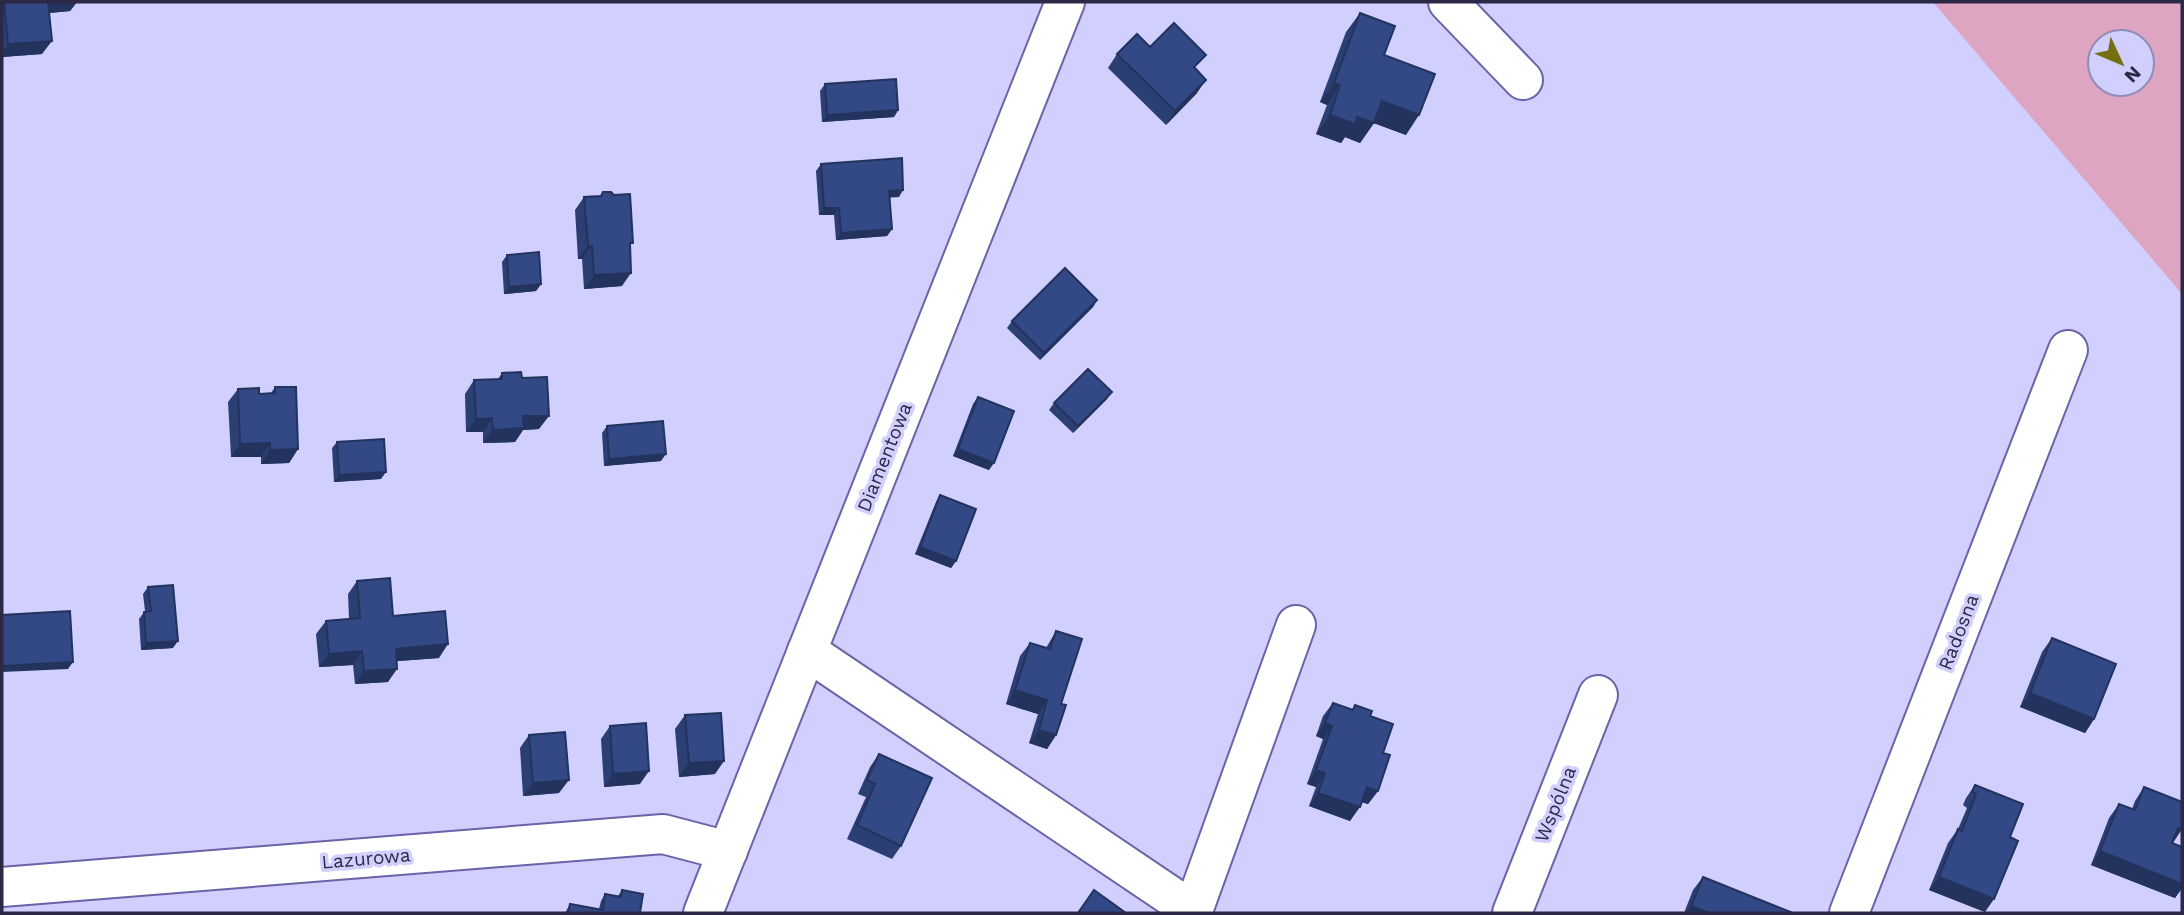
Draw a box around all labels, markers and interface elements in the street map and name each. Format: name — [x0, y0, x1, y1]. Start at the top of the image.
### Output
north arrow — [2086, 28, 2156, 98]
text: N — [2120, 61, 2146, 88]
street label: Diamentowa — [852, 399, 917, 515]
street label: Radosna — [1934, 591, 1983, 673]
street label: Wspólna — [1530, 763, 1581, 845]
street label: Lazurowa — [321, 843, 412, 874]

